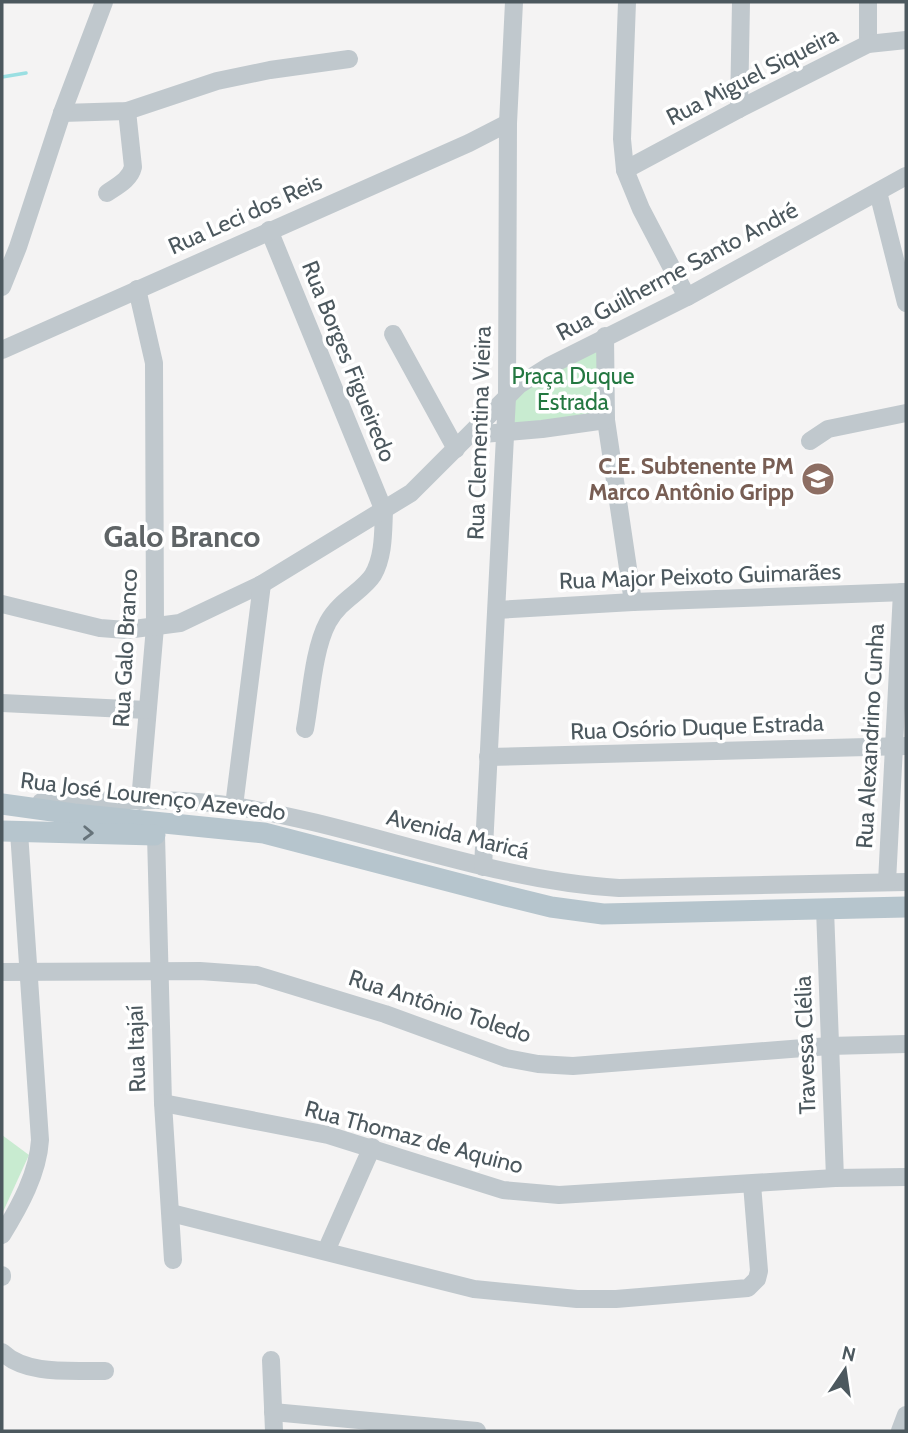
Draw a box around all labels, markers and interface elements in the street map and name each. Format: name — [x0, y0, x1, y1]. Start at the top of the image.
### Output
street label: Rua Miguel Siqueira — [661, 21, 843, 131]
street label: Rua Leci dos Reis — [164, 168, 326, 260]
street label: Rua Guilherme Santo André — [552, 195, 803, 347]
street label: Rua Borges Figueiredo — [296, 256, 402, 466]
street label: Rua Clementina Vieira — [461, 325, 497, 541]
park label: Praça Duque Estrada — [511, 362, 635, 416]
place label: C.E. Subtenente PM Marco Antônio Gripp — [588, 452, 794, 506]
school or university icon: C.E. Subtenente PM Marco Antônio Gripp — [799, 460, 837, 498]
district label: Galo Branco — [104, 518, 260, 555]
street label: Rua Major Peixoto Guimarães — [558, 557, 842, 595]
street label: Rua Galo Branco — [107, 568, 143, 728]
street label: Rua Alexandrino Cunha — [850, 623, 890, 849]
street label: Rua Osório Duque Estrada — [570, 709, 824, 745]
street label: Rua José Lourenço Azevedo — [19, 766, 287, 826]
street label: Avenida Maricá — [384, 803, 532, 865]
one-way arrow — [82, 826, 93, 841]
street label: Rua Antônio Toledo — [345, 963, 535, 1049]
street label: Travessa Clélia — [789, 975, 821, 1115]
street label: Rua Itajaí — [120, 1005, 152, 1093]
street label: Rua Thomaz de Aquino — [302, 1094, 526, 1180]
north arrow — [810, 1335, 880, 1405]
text: N — [840, 1341, 858, 1367]

